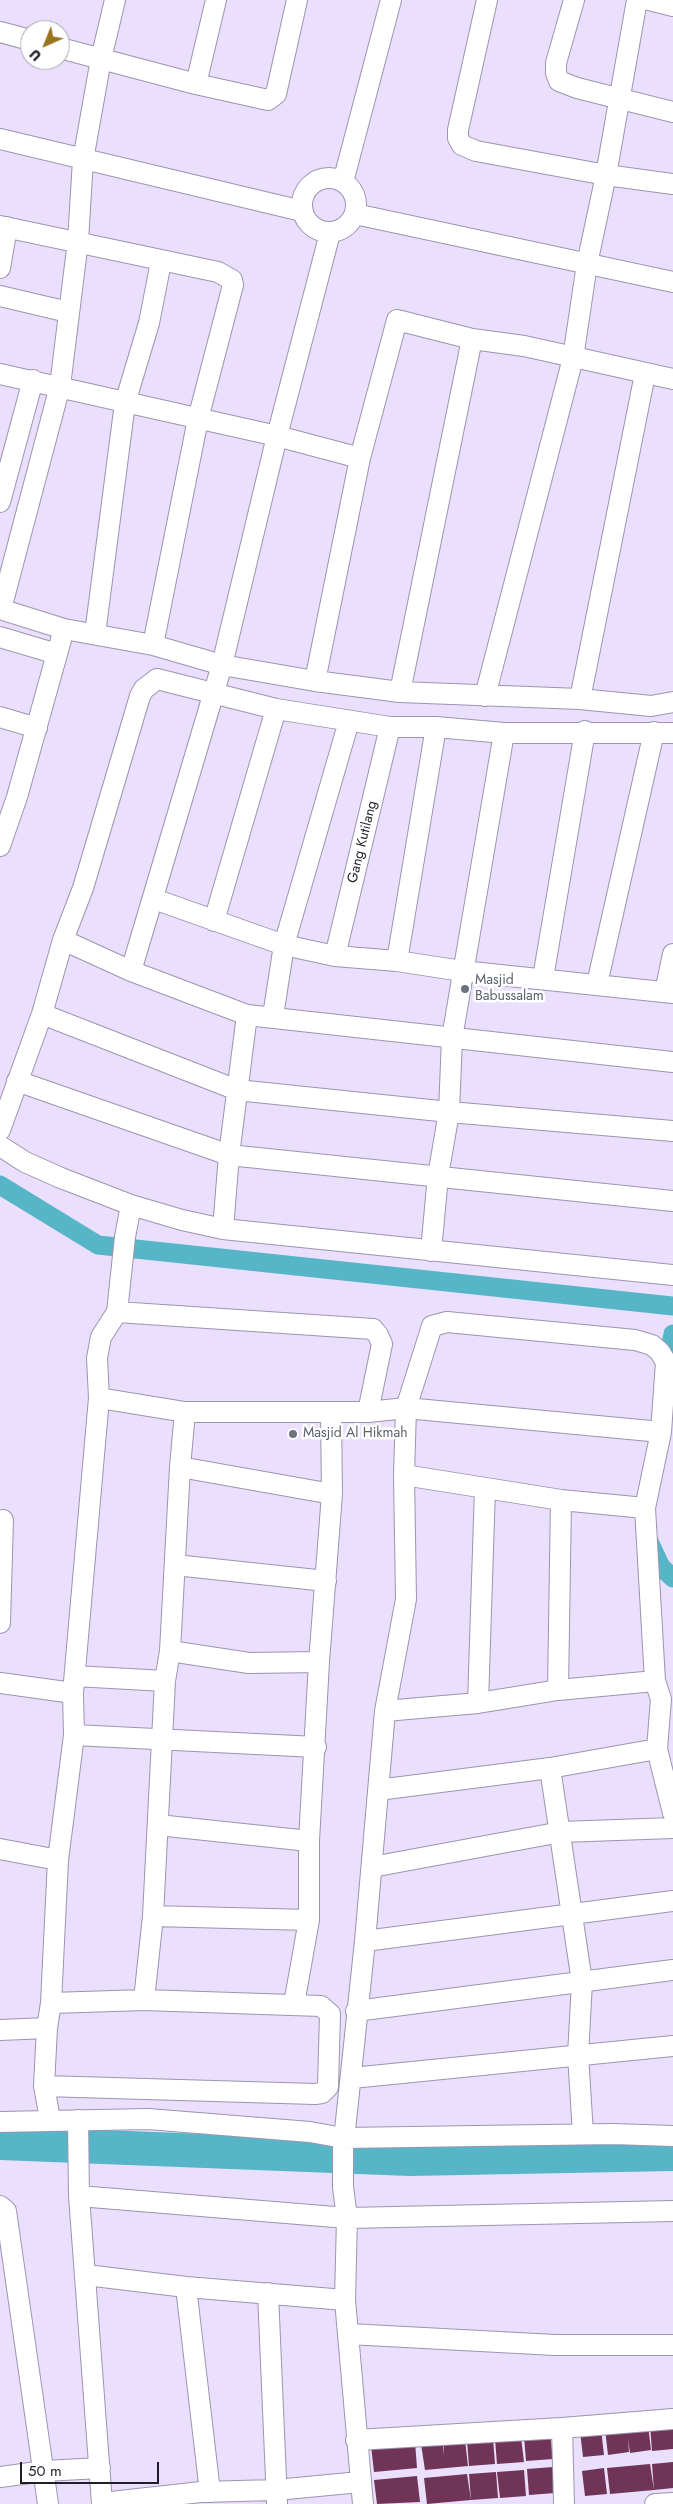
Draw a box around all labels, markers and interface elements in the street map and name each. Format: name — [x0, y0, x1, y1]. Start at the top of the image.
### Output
north arrow — [20, 20, 70, 70]
text: U — [25, 44, 46, 66]
street label: Gang Kutilang — [345, 799, 381, 885]
place label: Masjid Babussalam — [475, 973, 544, 1006]
marker: Masjid Babussalam — [459, 983, 471, 995]
place label: Masjid Al Hikmah — [303, 1426, 408, 1442]
marker: Masjid Al Hikmah — [287, 1428, 299, 1440]
scale bar — [22, 2452, 161, 2484]
text: 50 m — [28, 2460, 62, 2482]

